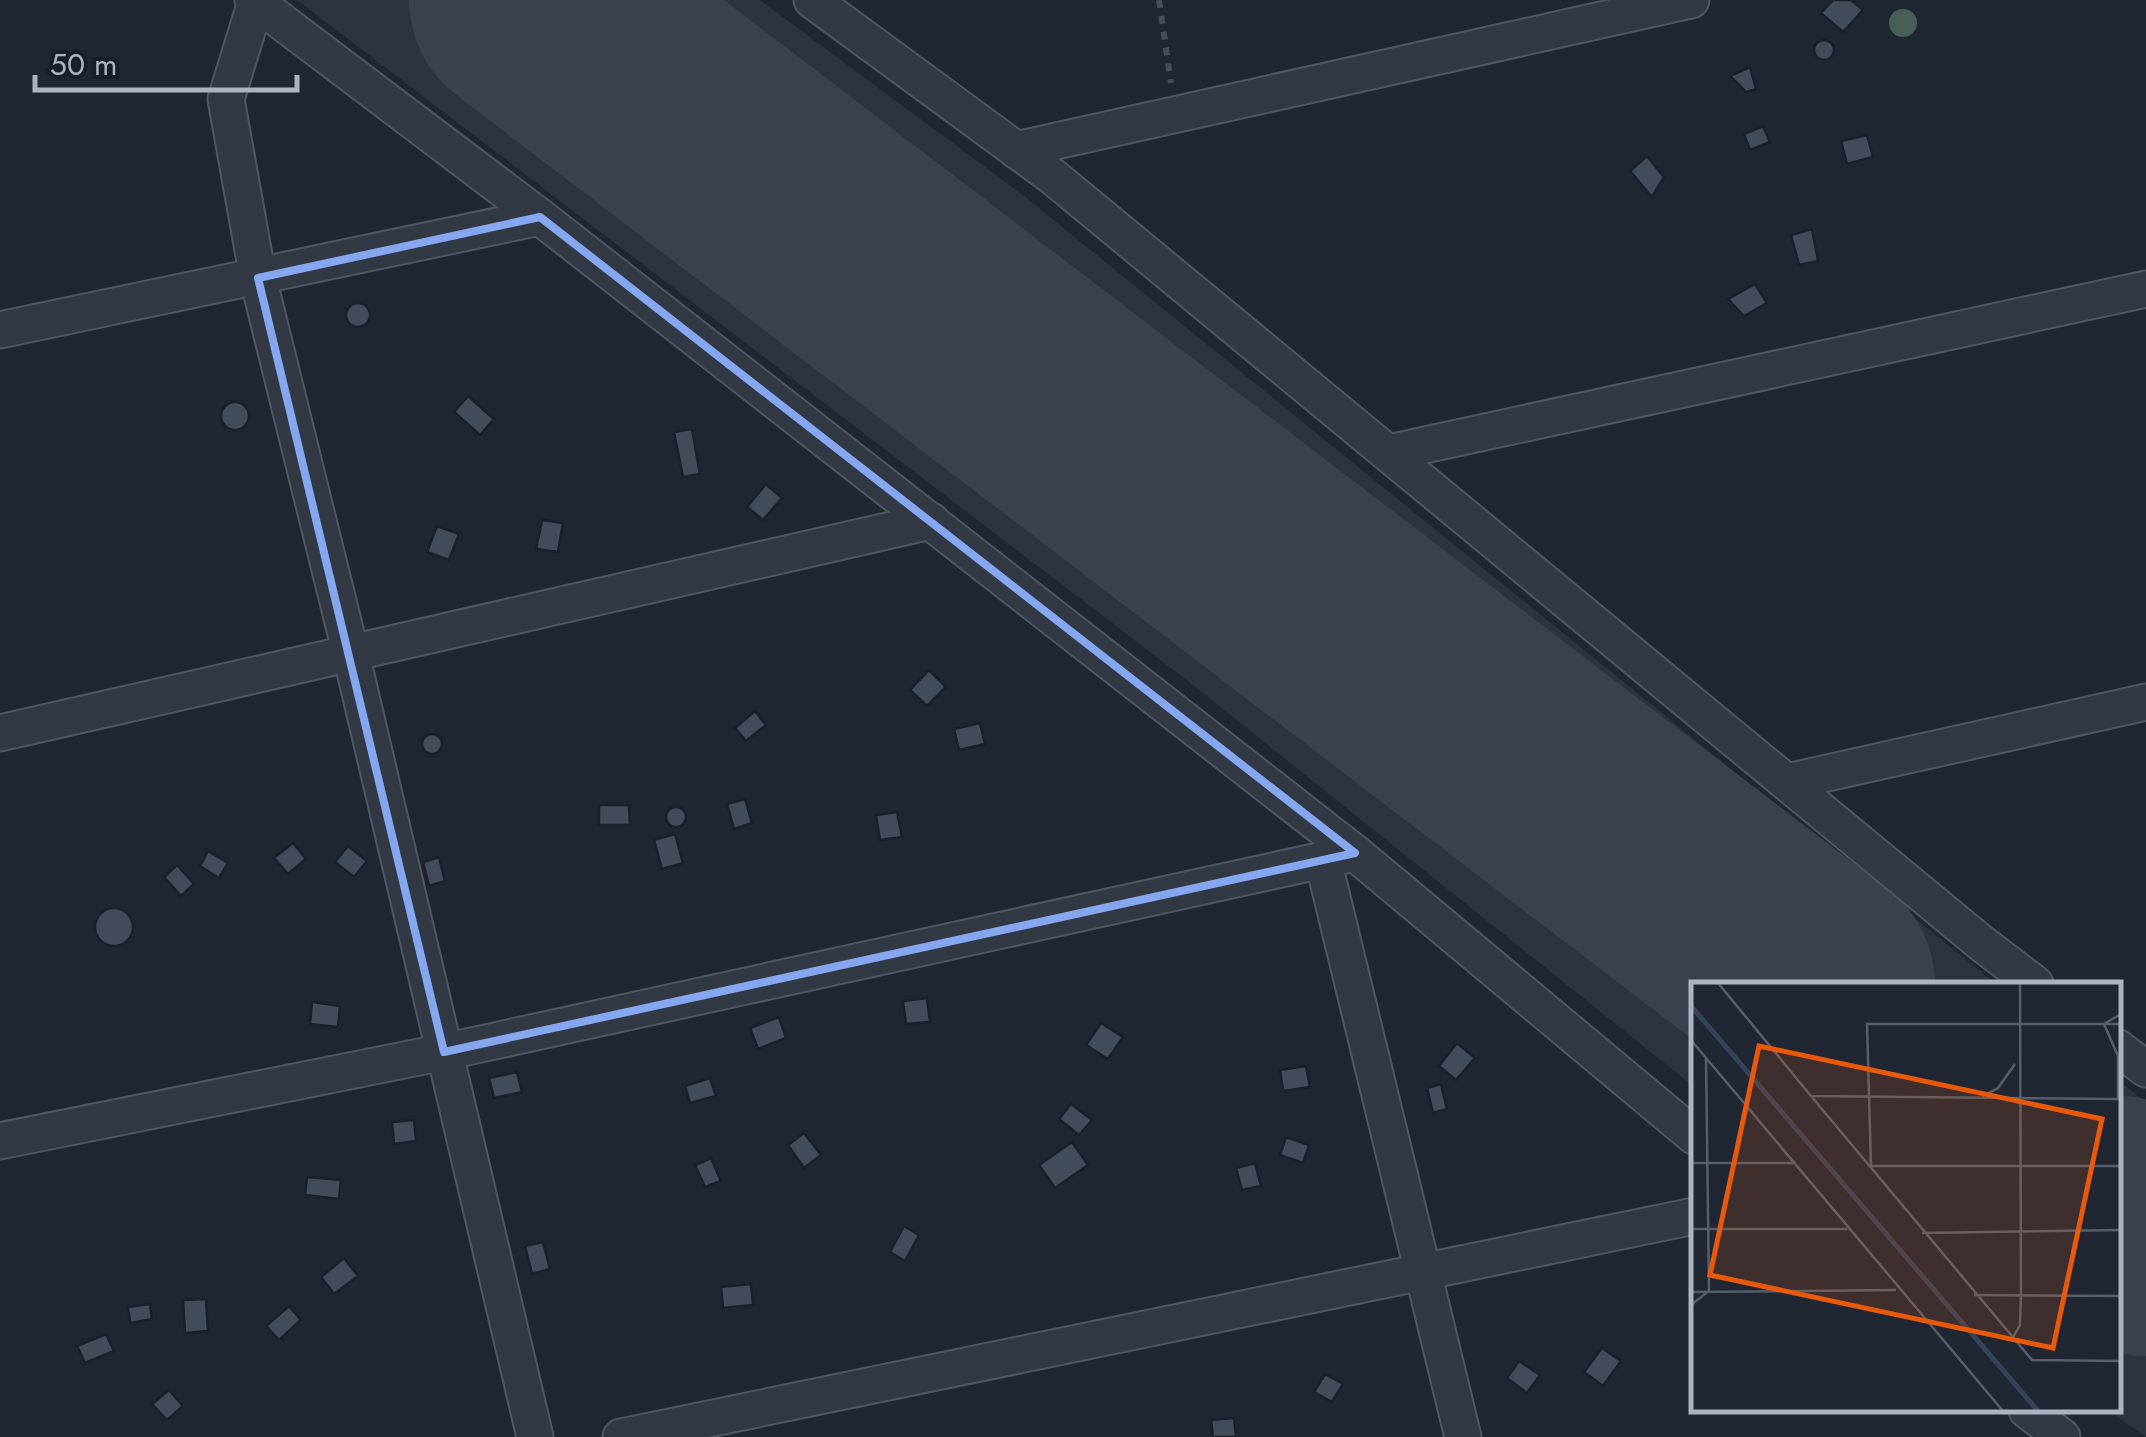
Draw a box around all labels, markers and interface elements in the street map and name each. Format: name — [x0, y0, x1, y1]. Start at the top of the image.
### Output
scale bar — [35, 30, 298, 92]
text: 50 m — [50, 43, 117, 86]
inset map — [1691, 982, 2121, 1412]

